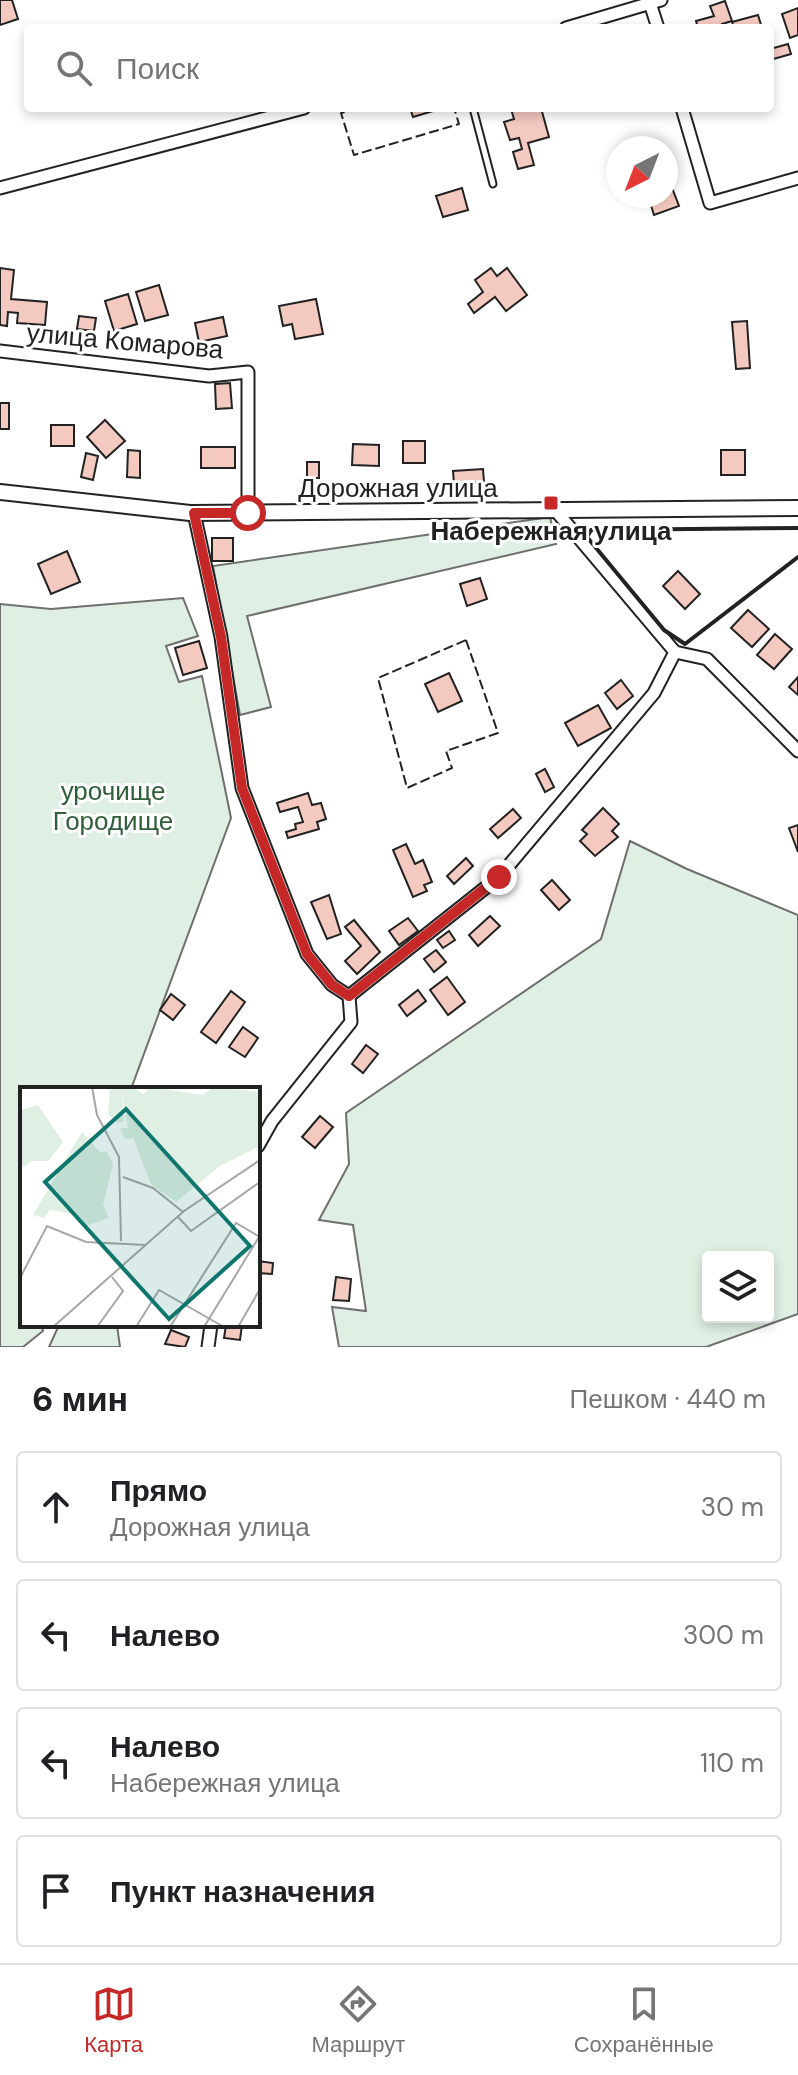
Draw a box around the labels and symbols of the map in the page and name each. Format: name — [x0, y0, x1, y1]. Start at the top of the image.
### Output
north arrow — [606, 136, 678, 208]
street label: улица Комарова — [25, 315, 225, 367]
street label: Дорожная улица — [298, 471, 498, 505]
marker: Набережная улица — [542, 494, 560, 512]
route start — [230, 495, 266, 531]
place label: Набережная улица — [430, 514, 672, 548]
park label: урочище Городище — [53, 774, 173, 838]
route end — [481, 859, 517, 895]
inset map — [20, 1087, 260, 1327]

